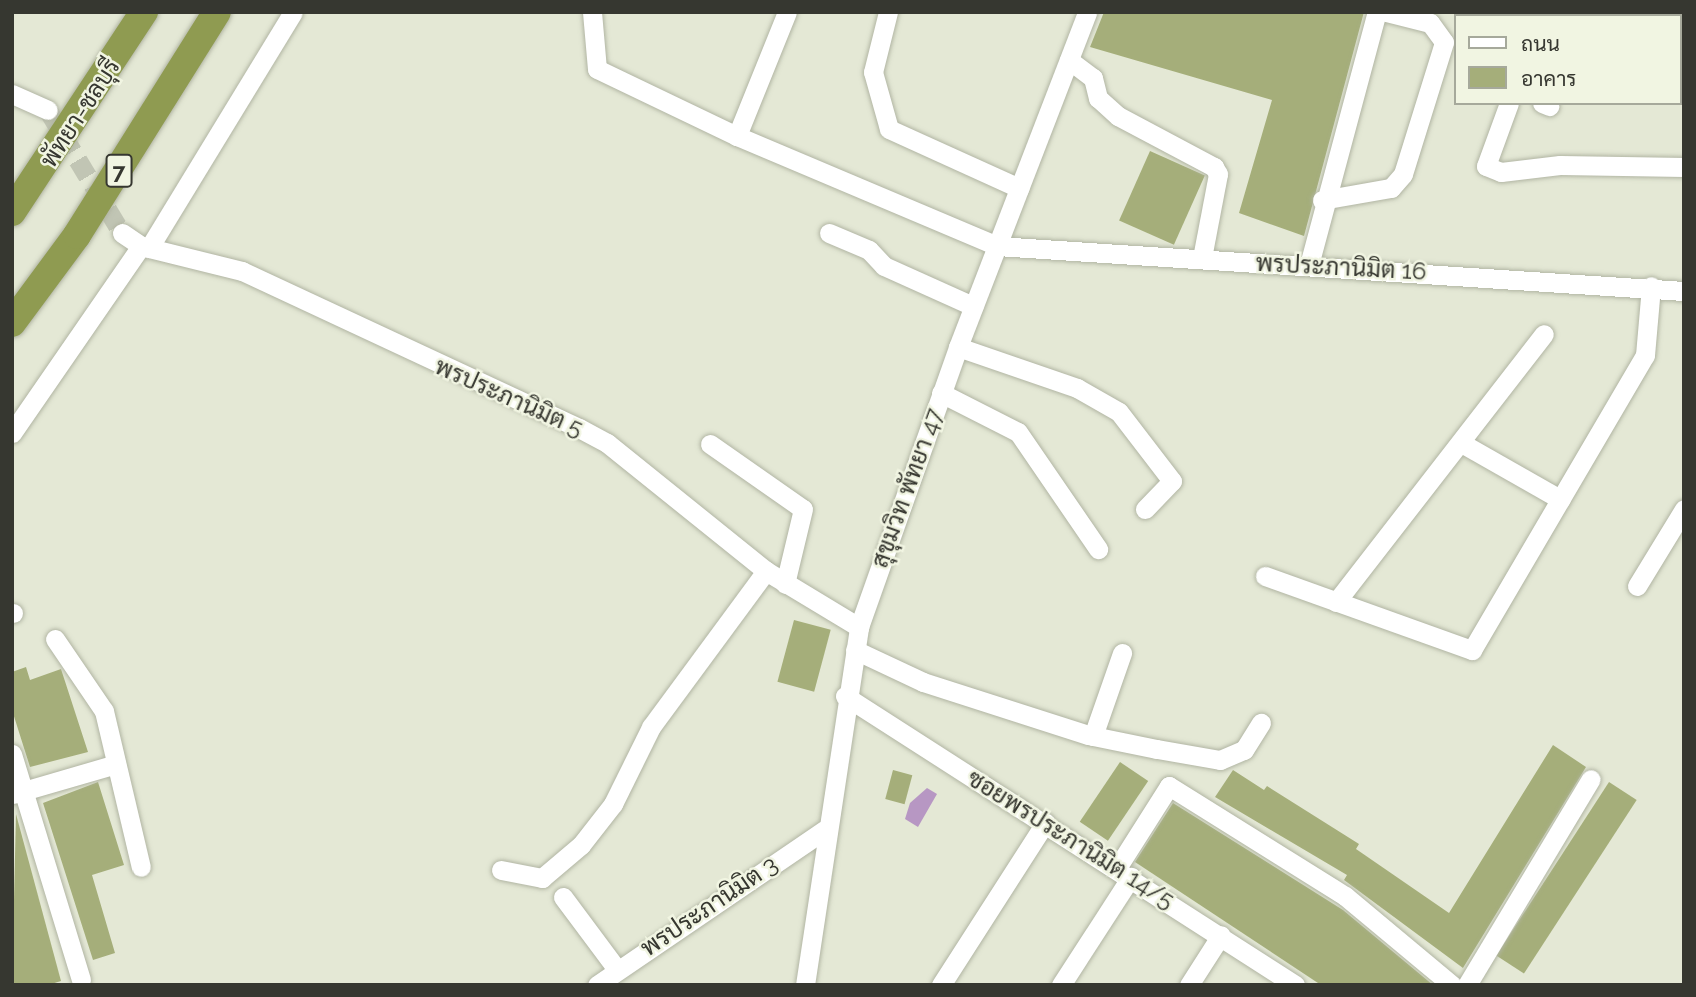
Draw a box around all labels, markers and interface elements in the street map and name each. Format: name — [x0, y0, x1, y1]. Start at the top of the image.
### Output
legend — [1454, 14, 1682, 105]
text: ถนน — [1521, 31, 1560, 56]
street label: พัทยา-ชลบุรี — [34, 53, 126, 173]
text: อาคาร — [1521, 66, 1577, 91]
road number: 7 — [105, 152, 133, 190]
street label: พรประภานิมิต 16 — [1255, 248, 1427, 286]
street label: พรประภานิมิต 5 — [430, 351, 588, 443]
street label: สุขุมวิท พัทยา 47 — [865, 404, 949, 572]
street label: ซอยพรประภานิมิต 14/5 — [962, 763, 1180, 915]
street label: พรประภานิมิต 3 — [635, 850, 783, 962]

